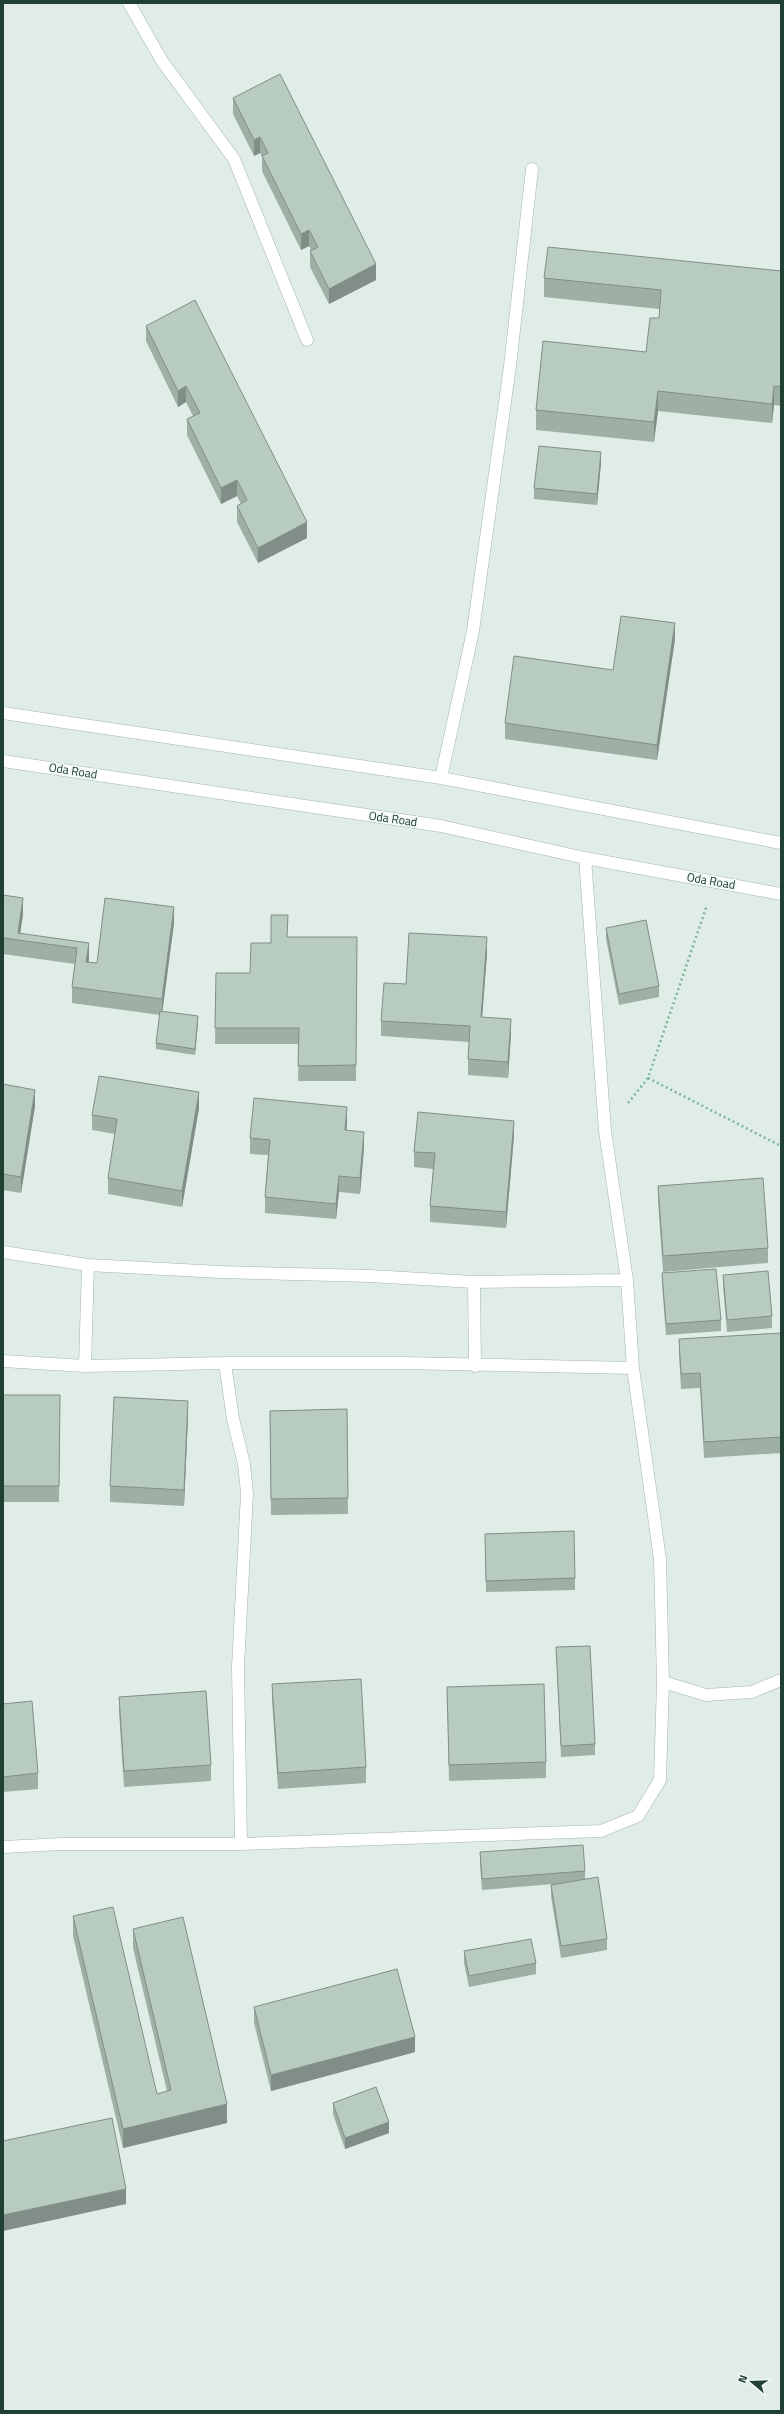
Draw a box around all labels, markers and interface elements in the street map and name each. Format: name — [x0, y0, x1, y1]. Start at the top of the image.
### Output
street label: Oda Road — [47, 757, 99, 784]
street label: Oda Road — [368, 806, 419, 831]
street label: Oda Road — [685, 867, 737, 894]
north arrow — [732, 2362, 772, 2402]
text: N — [734, 2373, 751, 2385]

